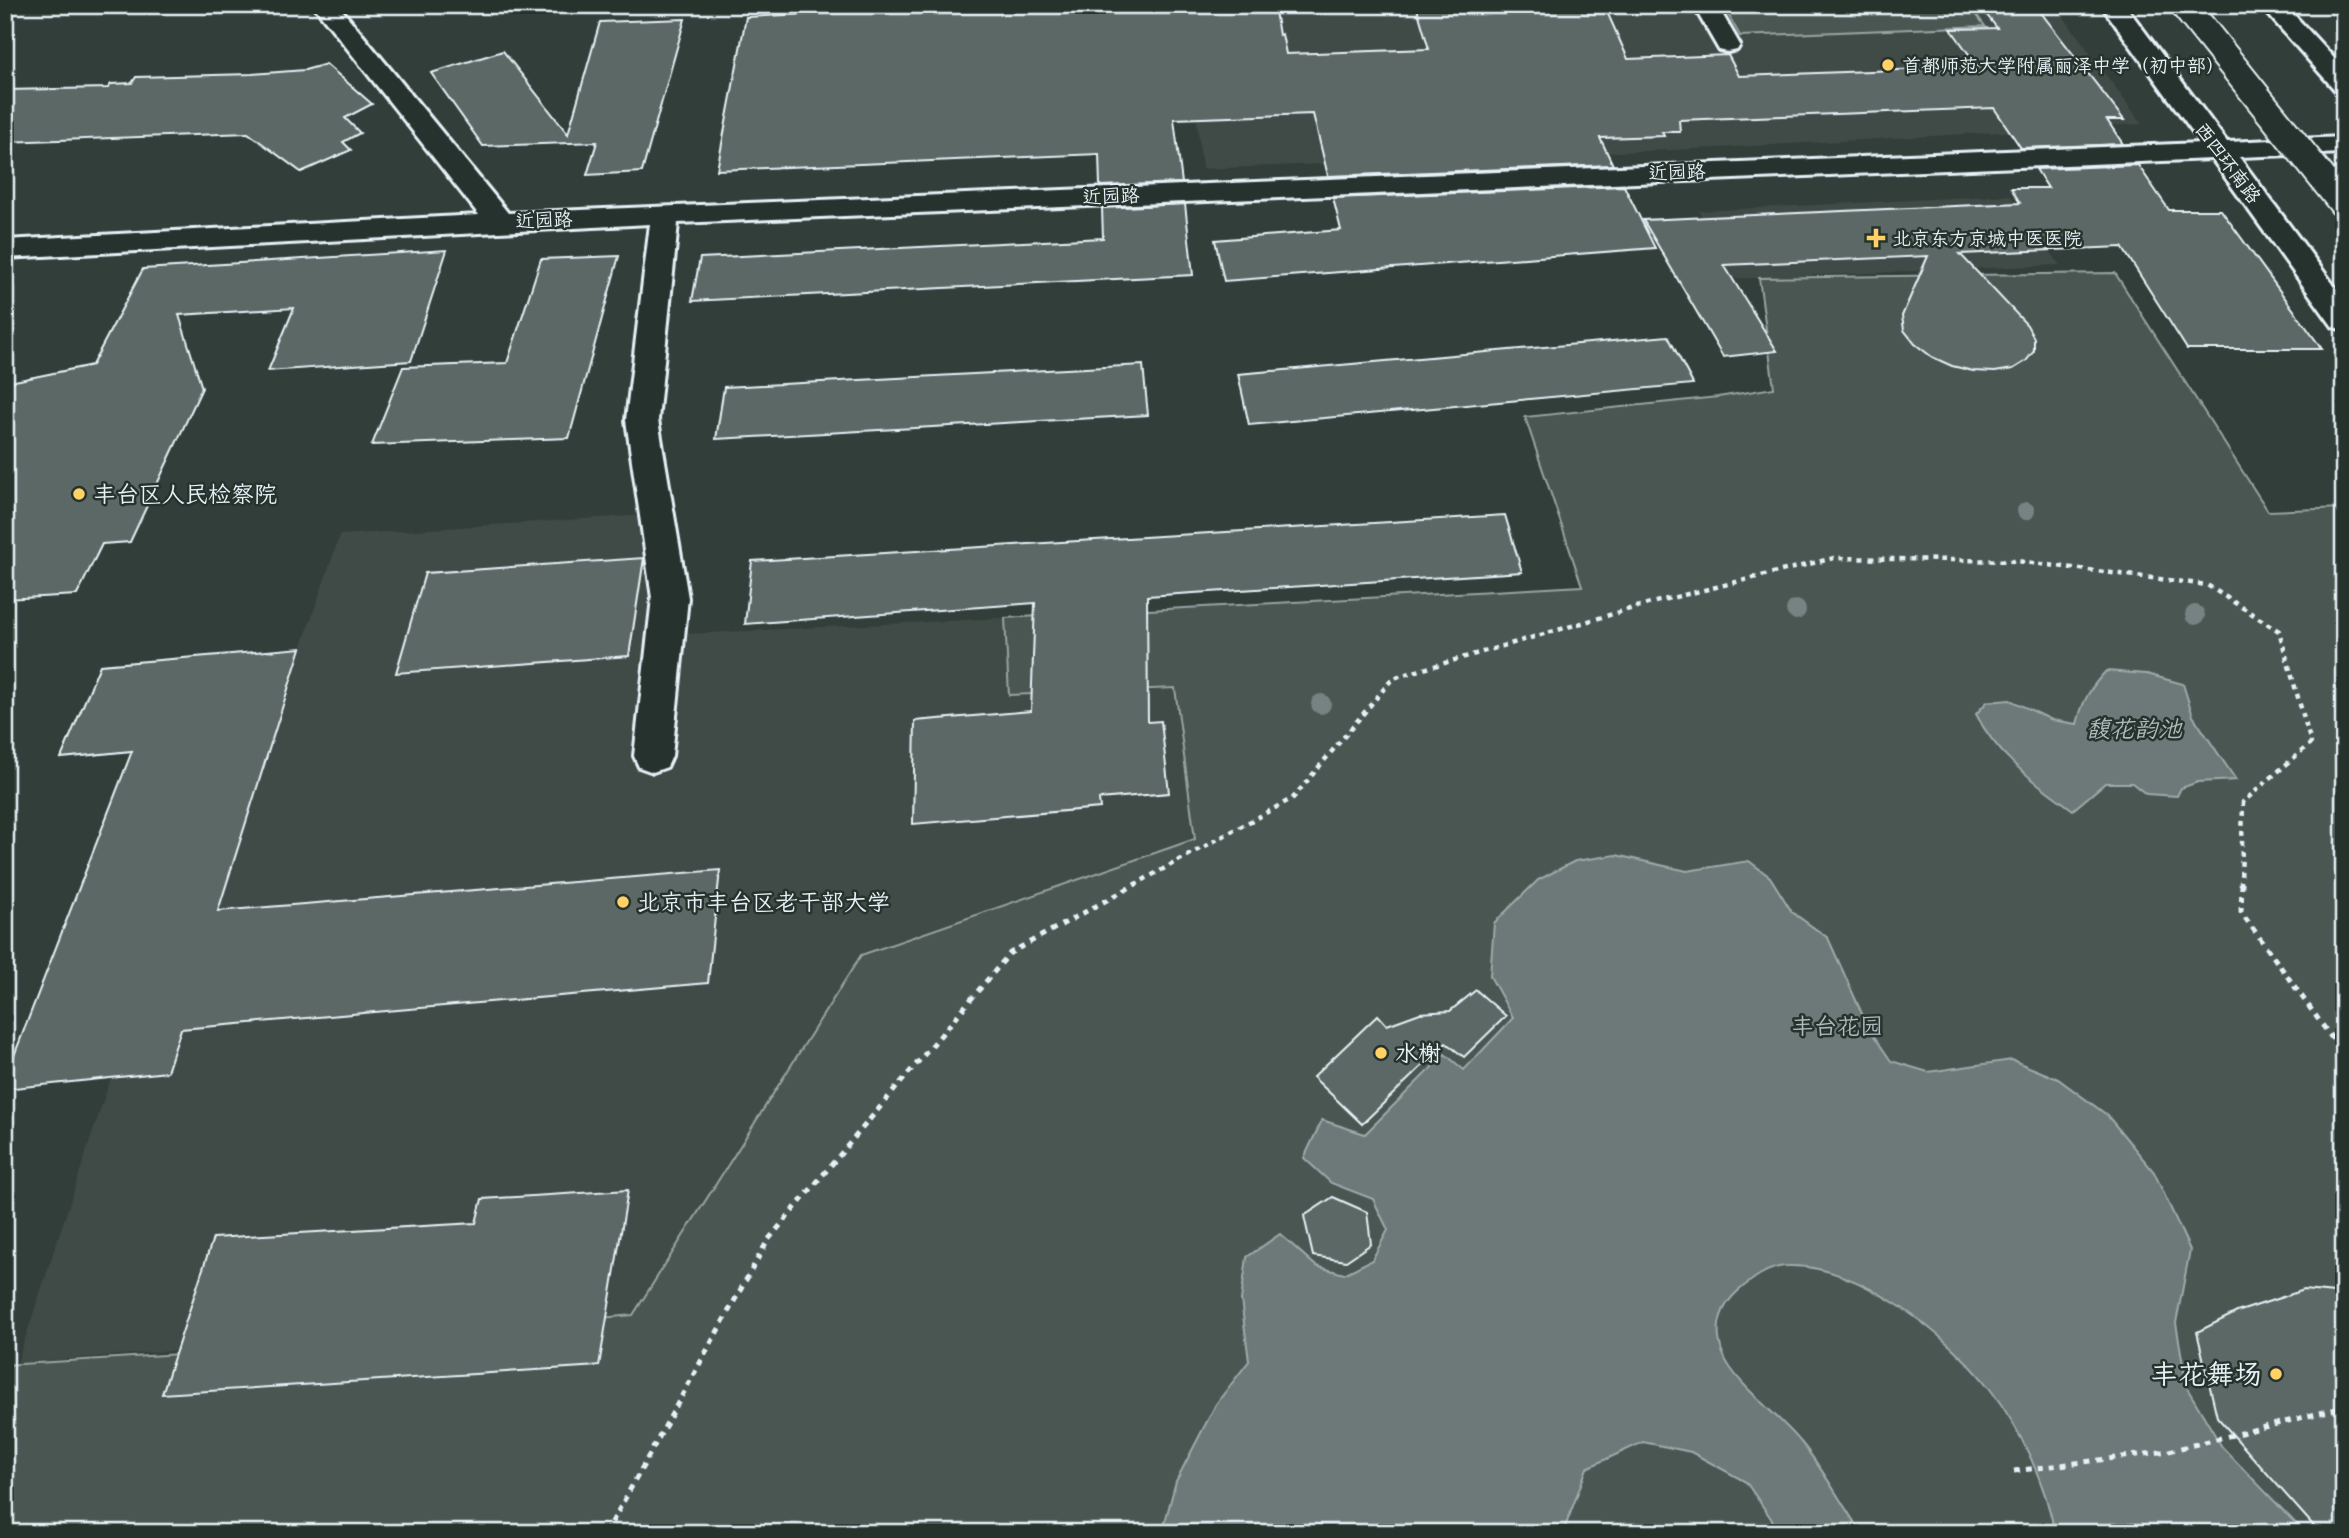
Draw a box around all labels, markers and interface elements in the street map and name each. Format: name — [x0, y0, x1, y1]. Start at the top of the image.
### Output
place label: 首都师范大学附属丽泽中学（初中部） — [1902, 54, 2225, 77]
marker: 首都师范大学附属丽泽中学（初中部） — [1880, 57, 1896, 73]
street label: 西四环南路 — [2190, 118, 2266, 208]
street label: 近园路 — [1648, 160, 1706, 184]
street label: 近园路 — [1082, 184, 1140, 208]
street label: 近园路 — [515, 208, 573, 232]
place label: 北京东方京城中医医院 — [1892, 227, 2082, 250]
marker: 北京东方京城中医医院 — [1866, 228, 1886, 248]
place label: 丰台区人民检察院 — [93, 480, 277, 508]
marker: 丰台区人民检察院 — [71, 486, 87, 502]
water label: 馥花韵池 — [2086, 714, 2183, 743]
place label: 北京市丰台区老干部大学 — [637, 888, 890, 916]
marker: 北京市丰台区老干部大学 — [615, 894, 631, 910]
park label: 丰台花园 — [1791, 1012, 1883, 1040]
place label: 水榭 — [1395, 1039, 1441, 1067]
marker: 水榭 — [1373, 1045, 1389, 1061]
place label: 丰花舞场 — [2150, 1357, 2262, 1391]
marker: 丰花舞场 — [2268, 1366, 2284, 1382]

